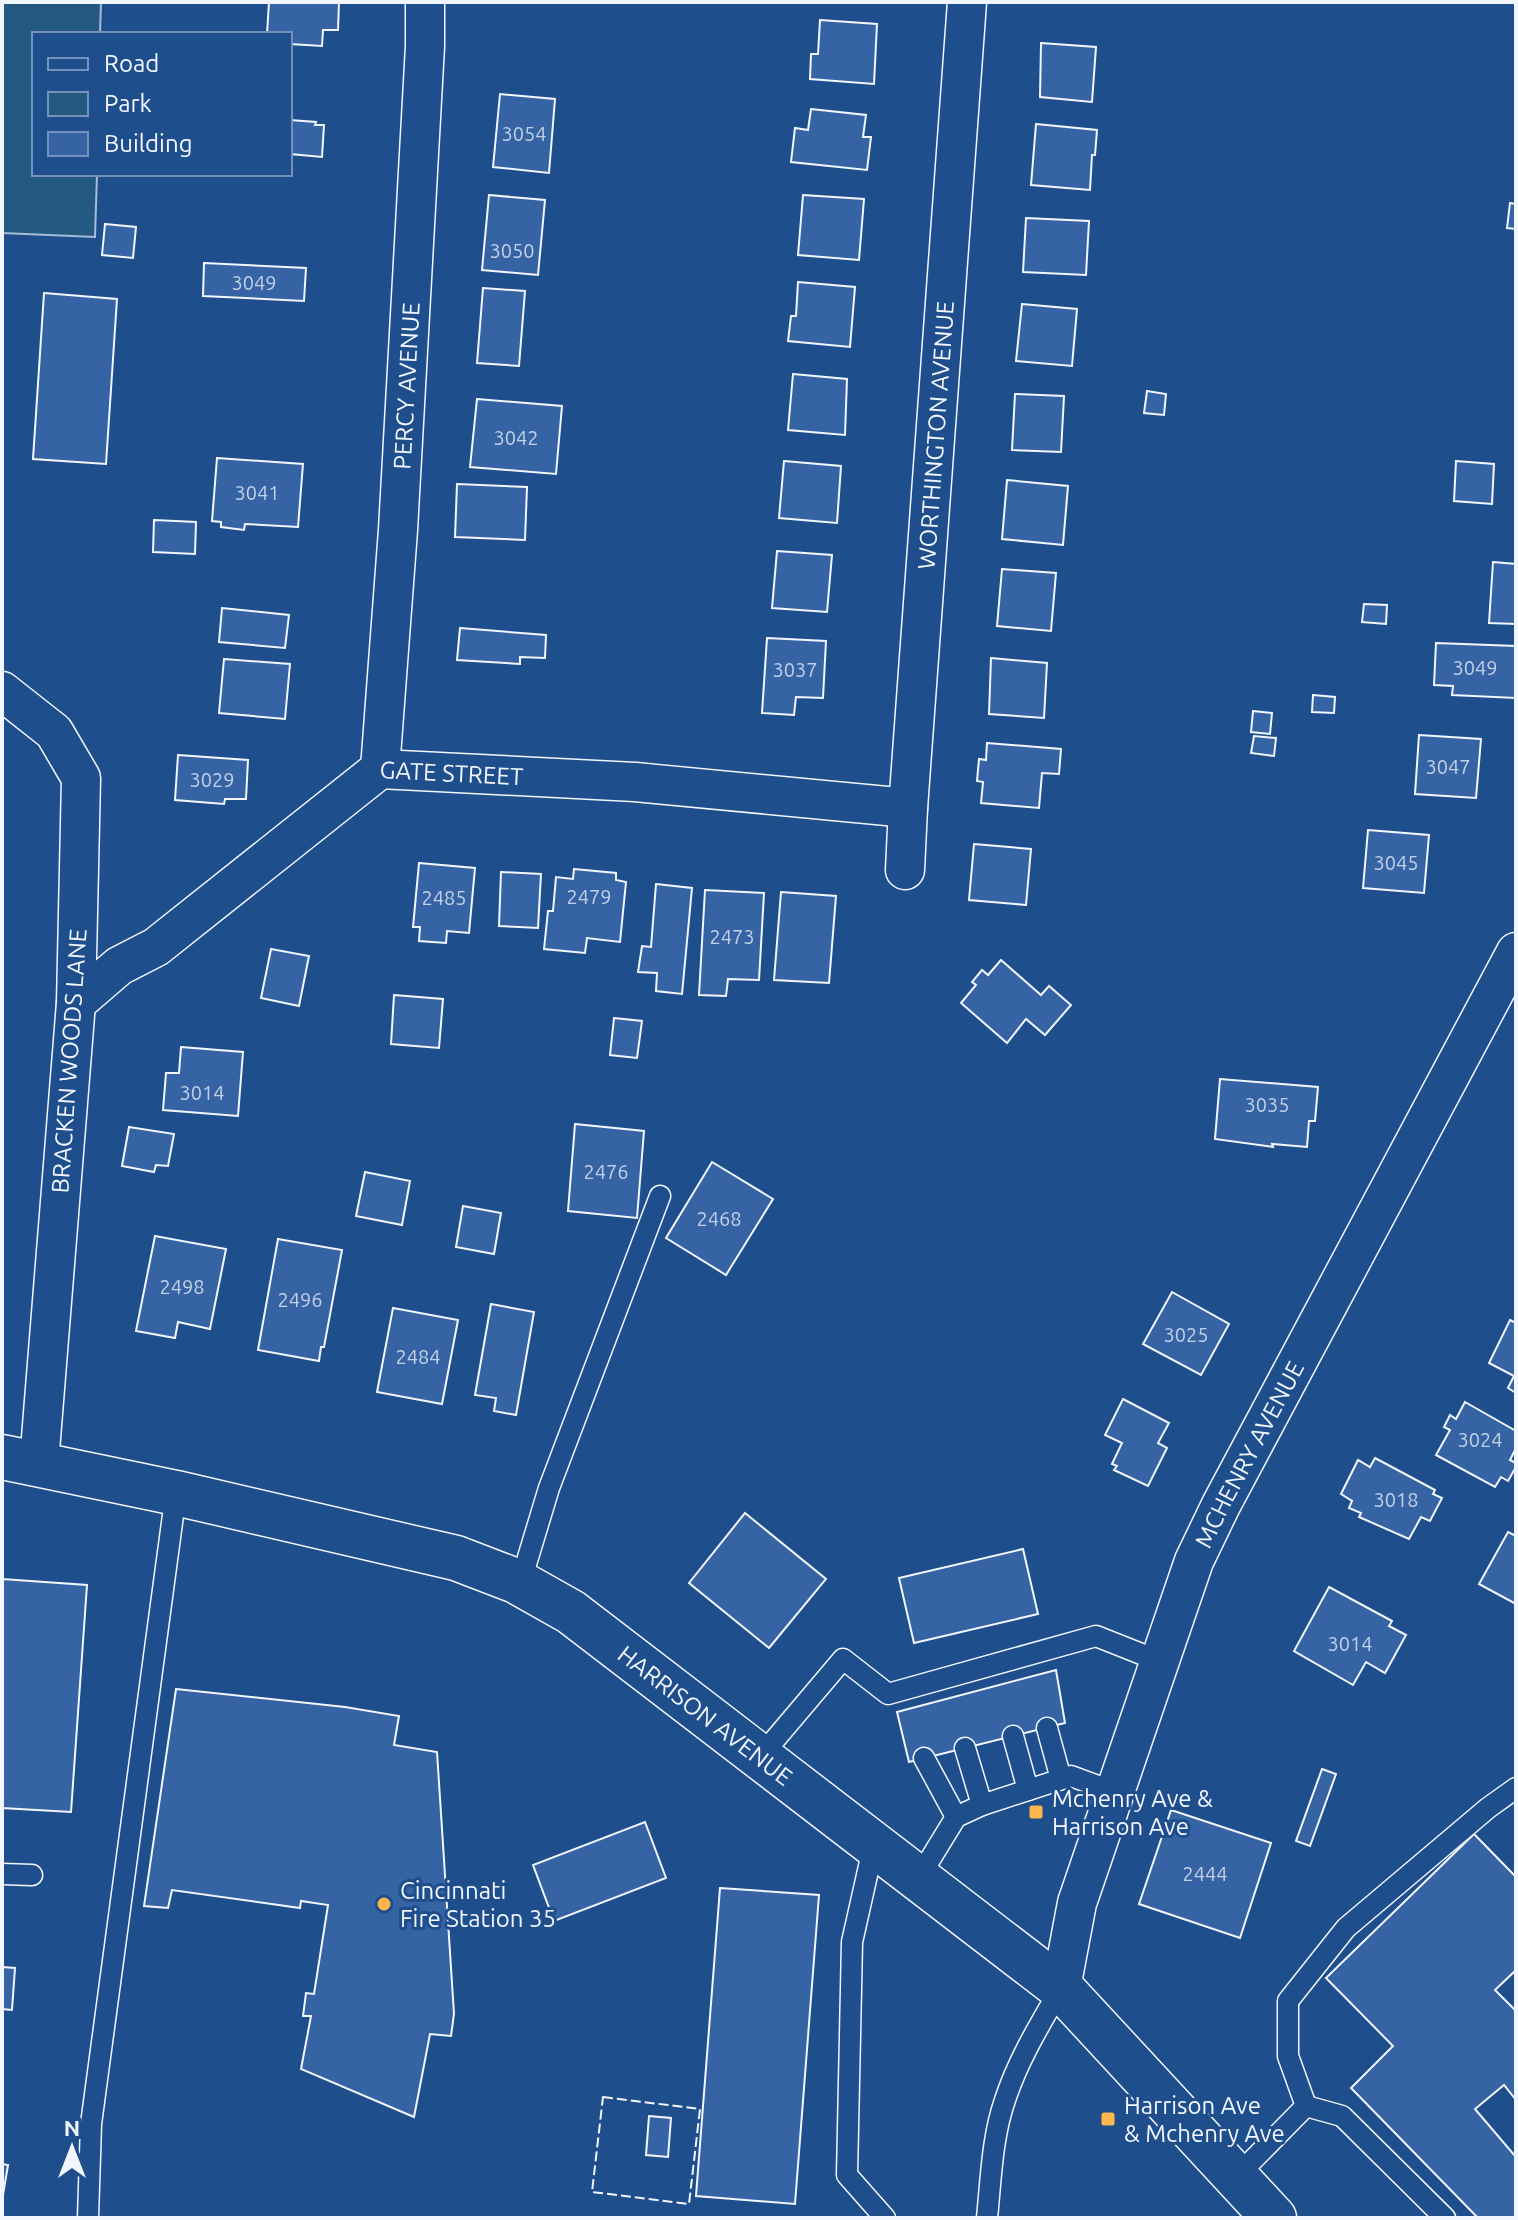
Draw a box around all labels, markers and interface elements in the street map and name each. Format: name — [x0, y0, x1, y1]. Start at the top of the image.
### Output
legend — [32, 32, 292, 176]
text: Road — [104, 50, 159, 77]
text: Park — [104, 90, 152, 117]
house number: 3054 — [501, 122, 547, 145]
text: Building — [104, 130, 192, 157]
house number: 3050 — [489, 239, 535, 262]
house number: 3049 — [231, 271, 277, 294]
street label: WORTHINGTON AVENUE — [912, 300, 959, 570]
street label: PERCY AVENUE — [388, 302, 424, 470]
house number: 3042 — [493, 426, 539, 449]
house number: 3041 — [234, 481, 280, 504]
house number: 3049 — [1452, 656, 1498, 679]
house number: 3037 — [772, 658, 818, 681]
house number: 3047 — [1425, 755, 1471, 778]
street label: GATE STREET — [379, 756, 524, 790]
house number: 3029 — [189, 768, 235, 791]
house number: 3045 — [1373, 851, 1419, 874]
house number: 2479 — [566, 885, 612, 908]
house number: 2485 — [421, 886, 467, 909]
house number: 2473 — [709, 925, 755, 948]
street label: BRACKEN WOODS LANE — [46, 928, 92, 1194]
house number: 3014 — [179, 1081, 225, 1104]
house number: 3035 — [1244, 1093, 1290, 1116]
house number: 2476 — [583, 1160, 629, 1183]
house number: 2468 — [696, 1207, 742, 1230]
house number: 2498 — [159, 1275, 205, 1298]
house number: 2496 — [277, 1288, 323, 1311]
house number: 3025 — [1163, 1323, 1209, 1346]
house number: 2484 — [395, 1345, 441, 1368]
street label: MCHENRY AVENUE — [1189, 1356, 1309, 1552]
house number: 3024 — [1457, 1428, 1503, 1451]
house number: 3018 — [1373, 1488, 1419, 1511]
house number: 3014 — [1327, 1632, 1373, 1655]
street label: HARRISON AVENUE — [613, 1640, 798, 1791]
place label: Mchenry Ave & Harrison Ave — [1052, 1785, 1213, 1840]
marker: Mchenry Ave & Harrison Ave — [1027, 1803, 1045, 1821]
house number: 2444 — [1182, 1862, 1228, 1885]
place label: Cincinnati Fire Station 35 — [400, 1877, 556, 1932]
marker: Cincinnati Fire Station 35 — [375, 1895, 393, 1913]
place label: Harrison Ave & Mchenry Ave — [1124, 2092, 1285, 2147]
north arrow — [32, 2108, 112, 2188]
marker: Harrison Ave & Mchenry Ave — [1099, 2110, 1117, 2128]
text: N — [64, 2115, 80, 2140]

